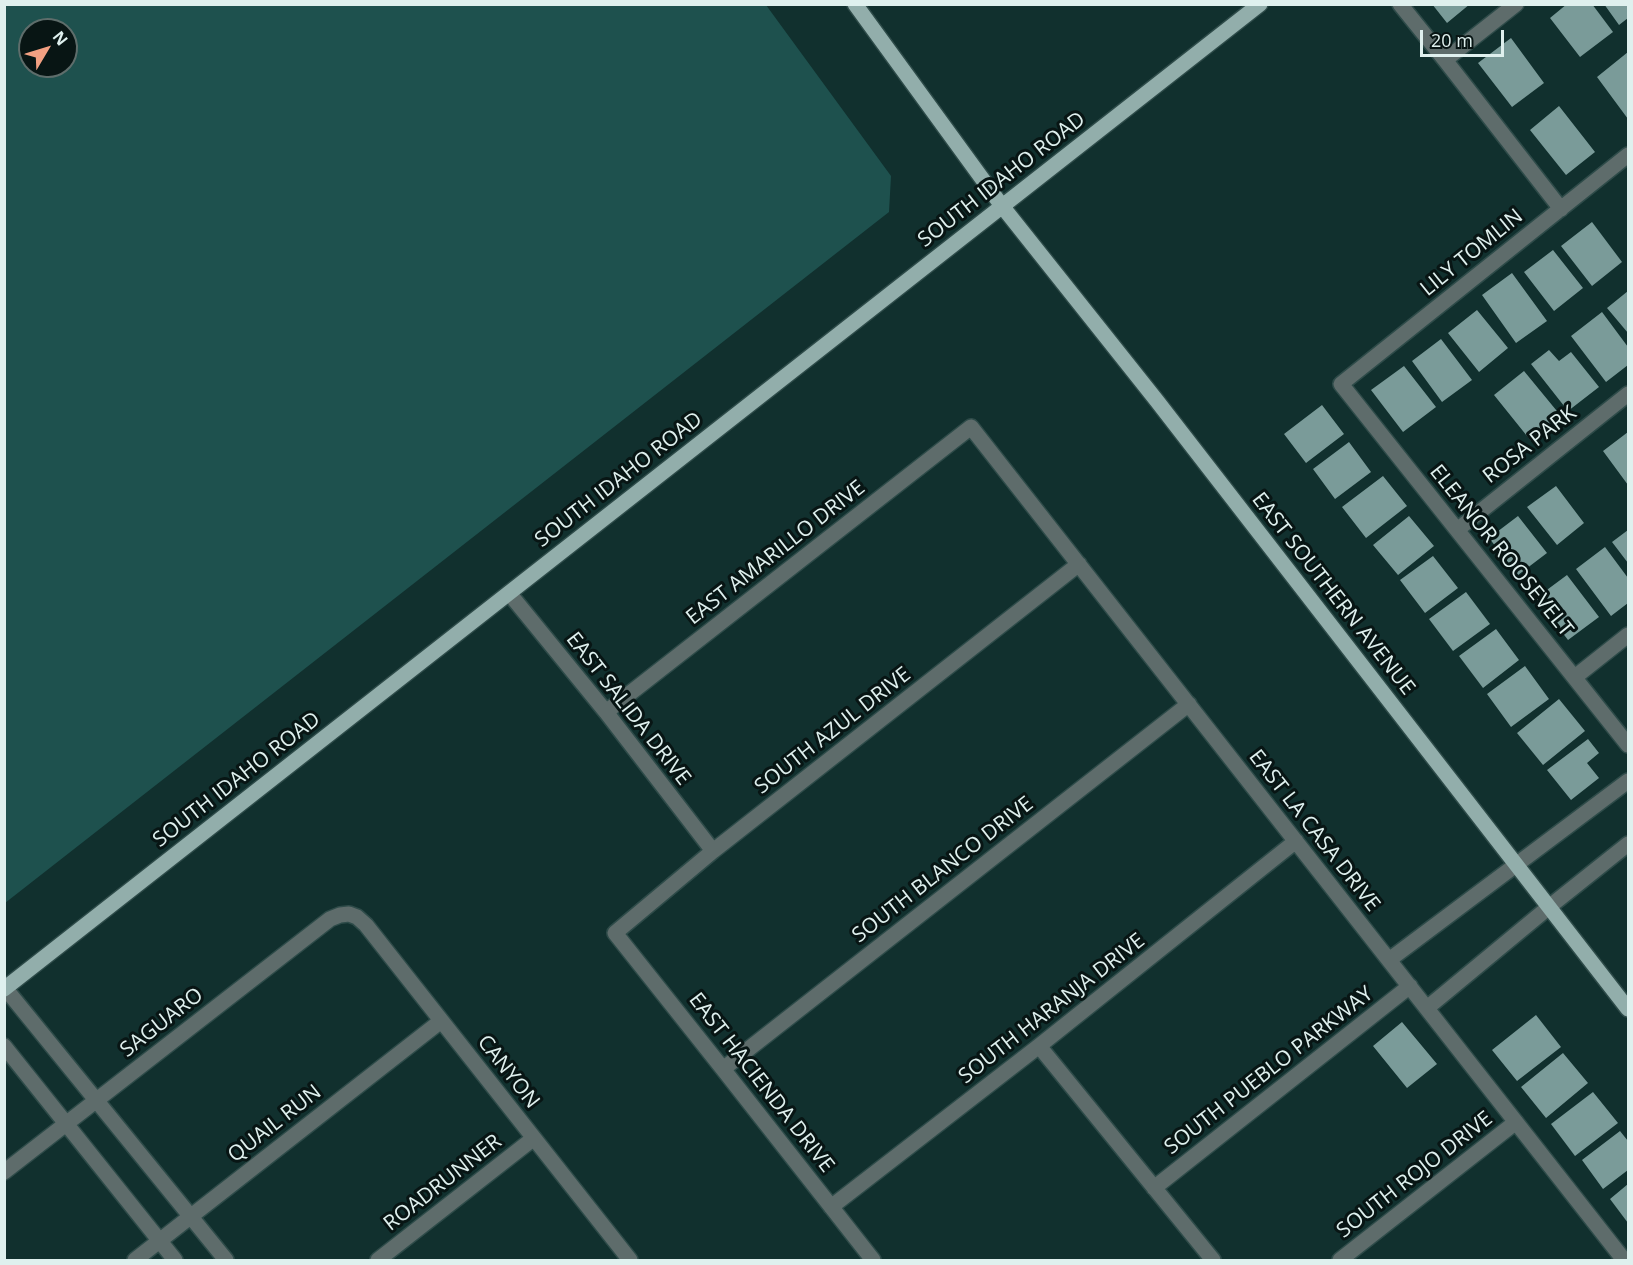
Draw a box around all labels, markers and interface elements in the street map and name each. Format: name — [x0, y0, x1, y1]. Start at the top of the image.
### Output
north arrow — [18, 18, 78, 78]
scale bar — [1423, 18, 1507, 56]
text: N — [48, 26, 73, 50]
text: 20 m — [1431, 28, 1473, 52]
street label: SOUTH IDAHO ROAD — [913, 107, 1091, 253]
street label: LILY TOMLIN — [1416, 204, 1528, 302]
street label: ROSA PARK — [1478, 401, 1582, 489]
street label: SOUTH IDAHO ROAD — [530, 407, 708, 553]
street label: ELEANOR ROOSEVELT — [1424, 460, 1578, 642]
street label: EAST AMARILLO DRIVE — [682, 475, 870, 631]
street label: EAST SOUTHERN AVENUE — [1246, 488, 1420, 700]
street label: EAST SALIDA DRIVE — [560, 627, 696, 791]
street label: SOUTH AZUL DRIVE — [750, 662, 916, 800]
street label: SOUTH IDAHO ROAD — [148, 707, 326, 853]
street label: EAST LA CASA DRIVE — [1243, 745, 1385, 917]
street label: SOUTH BLANCO DRIVE — [848, 792, 1038, 948]
street label: SOUTH HARANJA DRIVE — [954, 929, 1150, 1089]
street label: SOUTH PUEBLO PARKWAY — [1160, 982, 1378, 1160]
street label: SAGUARO — [116, 983, 208, 1063]
street label: EAST HACIENDA DRIVE — [683, 988, 839, 1178]
street label: CANYON — [472, 1030, 544, 1114]
street label: QUAIL RUN — [223, 1080, 327, 1168]
street label: SOUTH ROJO DRIVE — [1332, 1106, 1498, 1244]
street label: ROADRUNNER — [379, 1129, 507, 1237]

